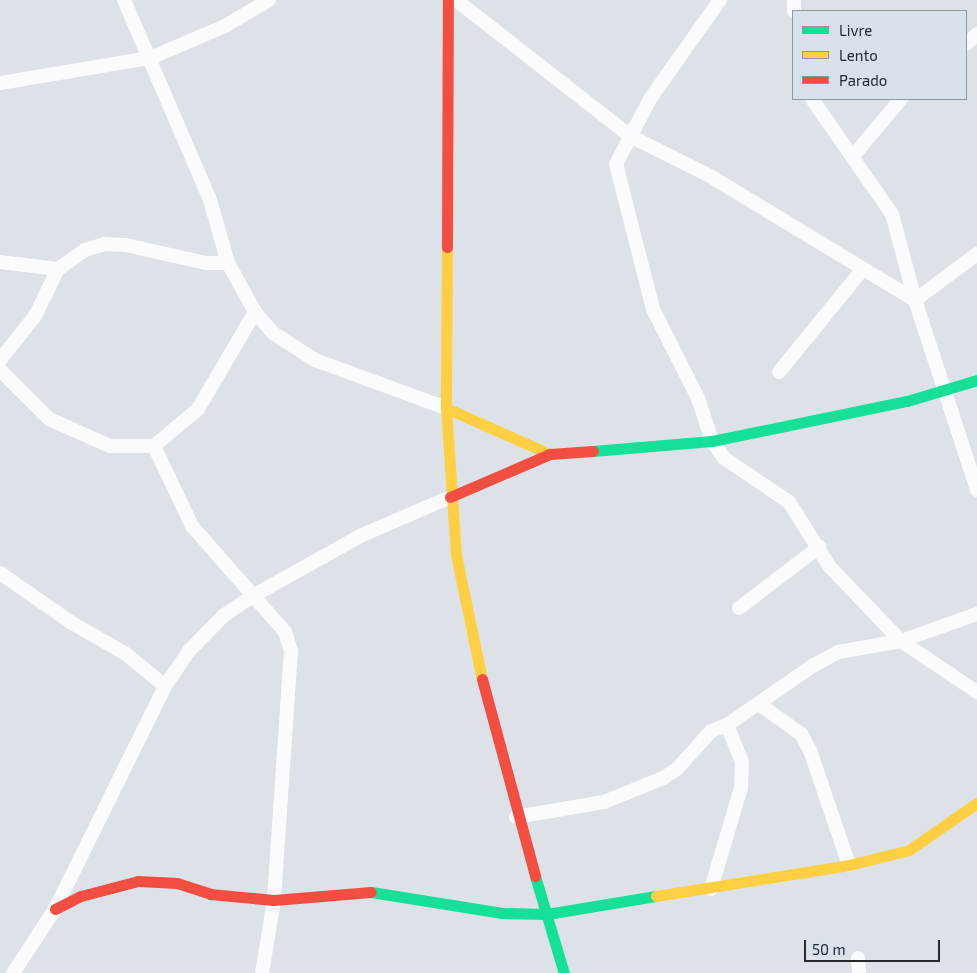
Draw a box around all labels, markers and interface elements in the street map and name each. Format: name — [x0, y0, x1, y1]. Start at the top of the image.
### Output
legend — [792, 10, 967, 100]
text: Livre — [839, 21, 872, 39]
text: Lento — [839, 46, 878, 64]
text: Parado — [839, 71, 887, 89]
scale bar — [807, 930, 943, 962]
text: 50 m — [812, 940, 846, 958]

